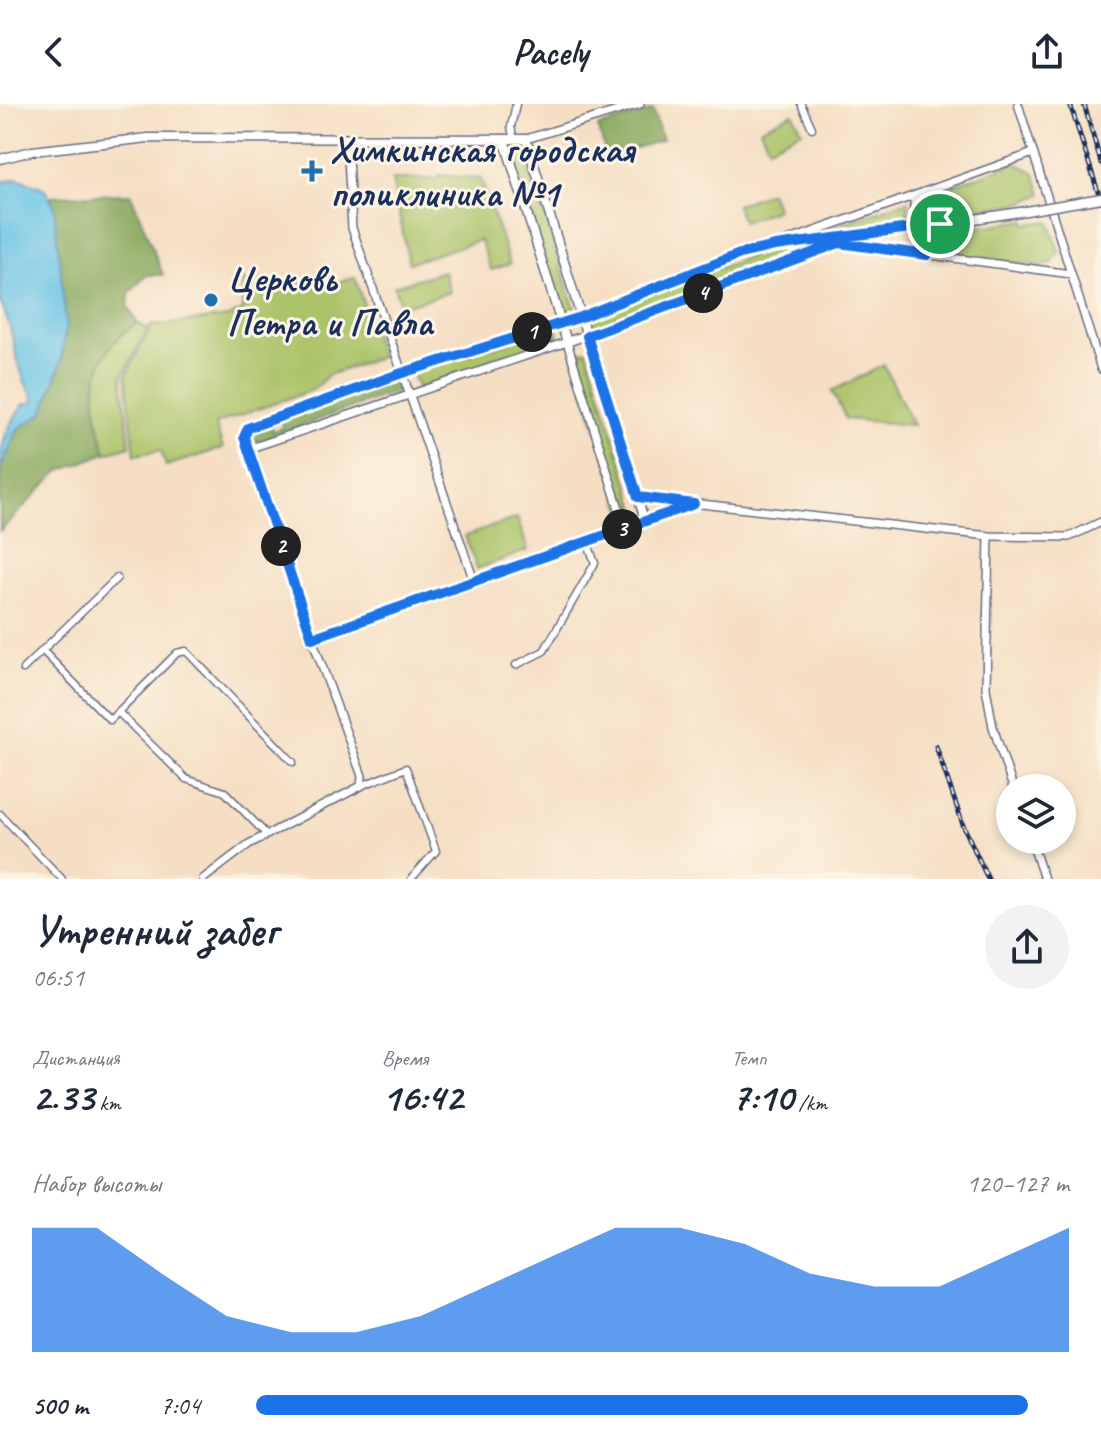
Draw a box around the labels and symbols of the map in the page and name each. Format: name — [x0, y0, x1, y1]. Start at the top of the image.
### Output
place label: Химкинская городская поликлиника №1 — [330, 126, 637, 217]
marker: Химкинская городская поликлиника №1 — [301, 160, 323, 182]
pin — [906, 190, 974, 258]
place label: Церковь Петра и Павла — [227, 255, 435, 346]
pin: 4 — [683, 273, 723, 313]
marker: Церковь Петра и Павла — [202, 291, 220, 309]
pin: 1 — [512, 312, 552, 352]
pin: 3 — [602, 509, 642, 549]
pin: 2 — [261, 526, 301, 566]

